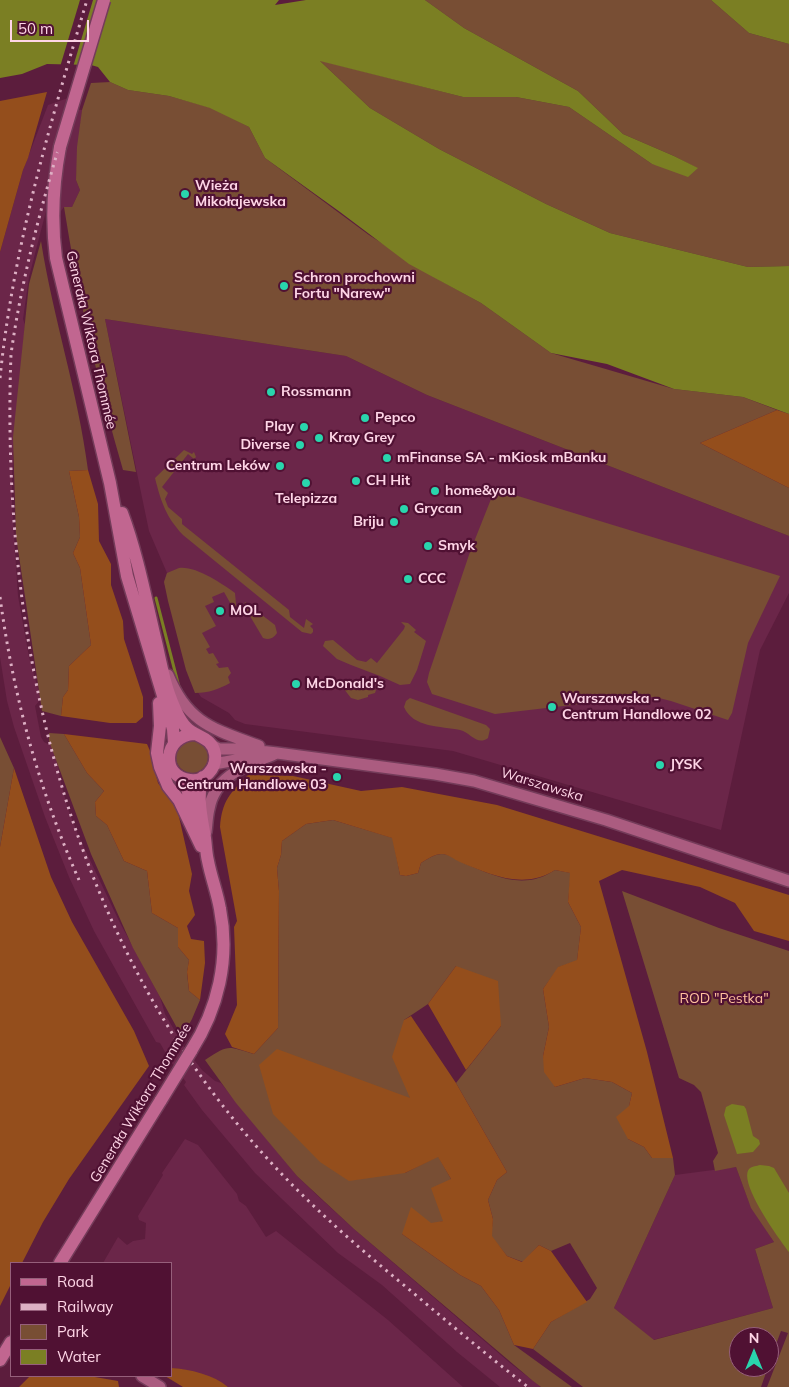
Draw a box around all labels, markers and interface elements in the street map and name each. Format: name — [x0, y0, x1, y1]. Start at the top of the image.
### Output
scale bar — [12, 10, 91, 42]
text: 50 m — [18, 19, 53, 38]
place label: Wieża Mikołajewska — [195, 178, 286, 210]
marker: Wieża Mikołajewska — [179, 188, 191, 200]
street label: Generała Wiktora Thommée — [62, 249, 120, 431]
place label: Schron prochowni Fortu "Narew" — [294, 270, 415, 302]
marker: Schron prochowni Fortu "Narew" — [278, 280, 290, 292]
place label: Rossmann — [281, 384, 351, 400]
marker: Rossmann — [265, 386, 277, 398]
place label: Pepco — [375, 410, 416, 426]
marker: Pepco — [359, 412, 371, 424]
place label: Play — [265, 419, 294, 435]
marker: Play — [298, 421, 310, 433]
place label: Kray Grey — [329, 430, 395, 446]
marker: Kray Grey — [313, 432, 325, 444]
place label: Diverse — [240, 437, 290, 453]
marker: Diverse — [294, 439, 306, 451]
place label: mFinanse SA - mKiosk mBanku — [397, 450, 606, 466]
marker: mFinanse SA - mKiosk mBanku — [381, 452, 393, 464]
place label: Centrum Leków — [166, 458, 270, 474]
marker: Centrum Leków — [274, 460, 286, 472]
place label: CH Hit — [366, 473, 410, 489]
marker: CH Hit — [350, 475, 362, 487]
marker: Telepizza — [300, 477, 312, 489]
place label: home&you — [445, 483, 516, 499]
marker: home&you — [429, 485, 441, 497]
place label: Telepizza — [275, 491, 337, 507]
place label: Grycan — [414, 501, 462, 517]
marker: Grycan — [398, 503, 410, 515]
place label: Briju — [353, 514, 384, 530]
marker: Briju — [388, 516, 400, 528]
place label: Smyk — [438, 538, 475, 554]
marker: Smyk — [422, 540, 434, 552]
place label: CCC — [418, 571, 446, 587]
marker: CCC — [402, 573, 414, 585]
place label: MOL — [230, 603, 261, 619]
marker: MOL — [214, 605, 226, 617]
place label: McDonald's — [306, 676, 384, 692]
marker: McDonald's — [290, 678, 302, 690]
place label: Warszawska - Centrum Handlowe 02 — [562, 691, 712, 724]
marker: Warszawska - Centrum Handlowe 02 — [546, 701, 558, 713]
place label: JYSK — [670, 757, 702, 773]
marker: JYSK — [654, 759, 666, 771]
place label: Warszawska - Centrum Handlowe 03 — [177, 761, 327, 794]
street label: Warszawska — [499, 765, 585, 805]
marker: Warszawska - Centrum Handlowe 03 — [331, 771, 343, 783]
park label: ROD "Pestka" — [679, 991, 769, 1007]
street label: Generała Wiktora Thommée — [87, 1020, 195, 1186]
legend — [10, 1262, 172, 1377]
text: Road — [57, 1272, 94, 1291]
text: Railway — [57, 1297, 113, 1316]
text: Park — [57, 1322, 89, 1341]
north arrow — [729, 1327, 779, 1377]
text: N — [749, 1329, 759, 1347]
text: Water — [57, 1347, 101, 1366]

